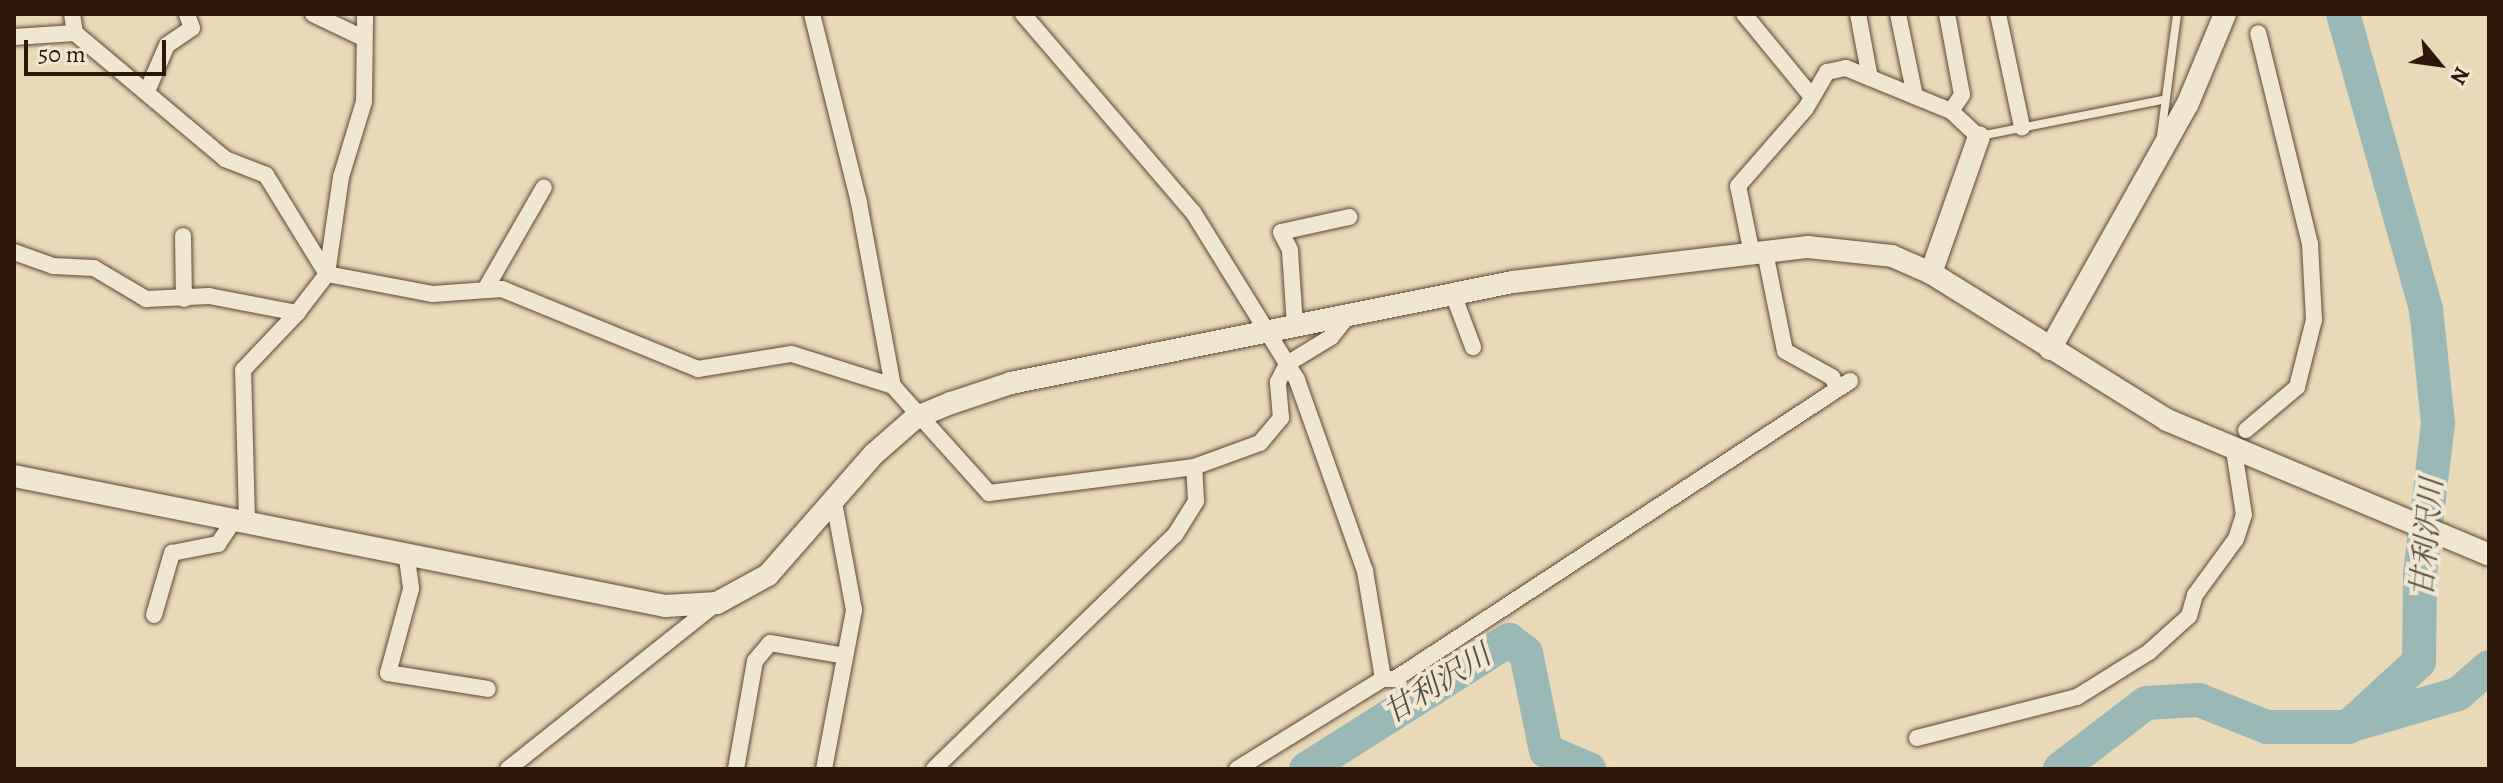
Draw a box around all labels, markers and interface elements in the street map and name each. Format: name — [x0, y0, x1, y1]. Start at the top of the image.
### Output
scale bar — [28, 24, 170, 74]
north arrow — [2399, 24, 2479, 104]
text: 50 m — [38, 38, 86, 70]
text: N — [2443, 61, 2477, 90]
water label: 甘利沢川 — [2404, 477, 2450, 599]
water label: 甘利沢川 — [1377, 637, 1497, 731]

